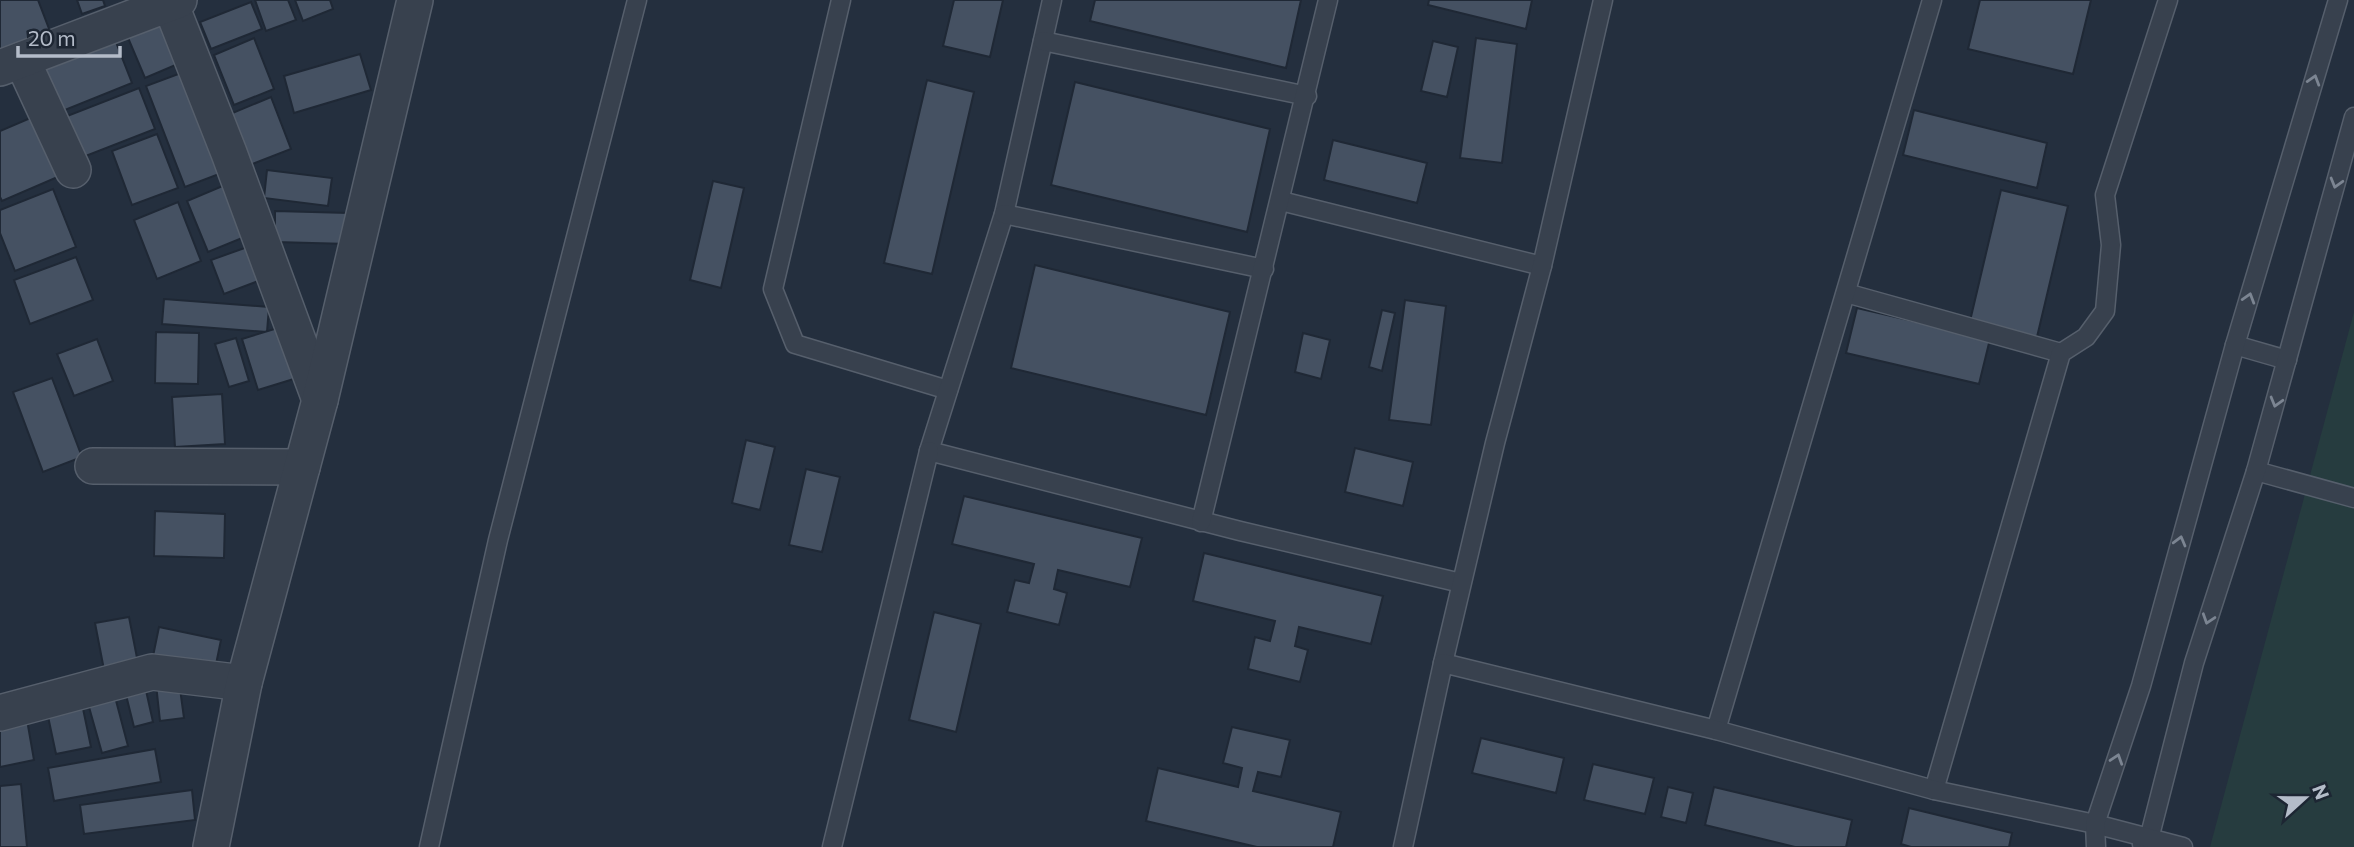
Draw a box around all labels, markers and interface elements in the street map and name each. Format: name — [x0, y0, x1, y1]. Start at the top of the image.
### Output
scale bar — [18, 14, 119, 58]
text: 20 m — [28, 25, 76, 50]
one-way arrow — [2306, 75, 2321, 87]
one-way arrow — [2329, 177, 2344, 189]
one-way arrow — [2241, 293, 2256, 305]
one-way arrow — [2270, 396, 2285, 408]
one-way arrow — [2172, 535, 2187, 547]
one-way arrow — [2202, 613, 2216, 625]
one-way arrow — [2109, 754, 2123, 766]
north arrow — [2270, 763, 2340, 833]
text: N — [2308, 781, 2335, 803]

